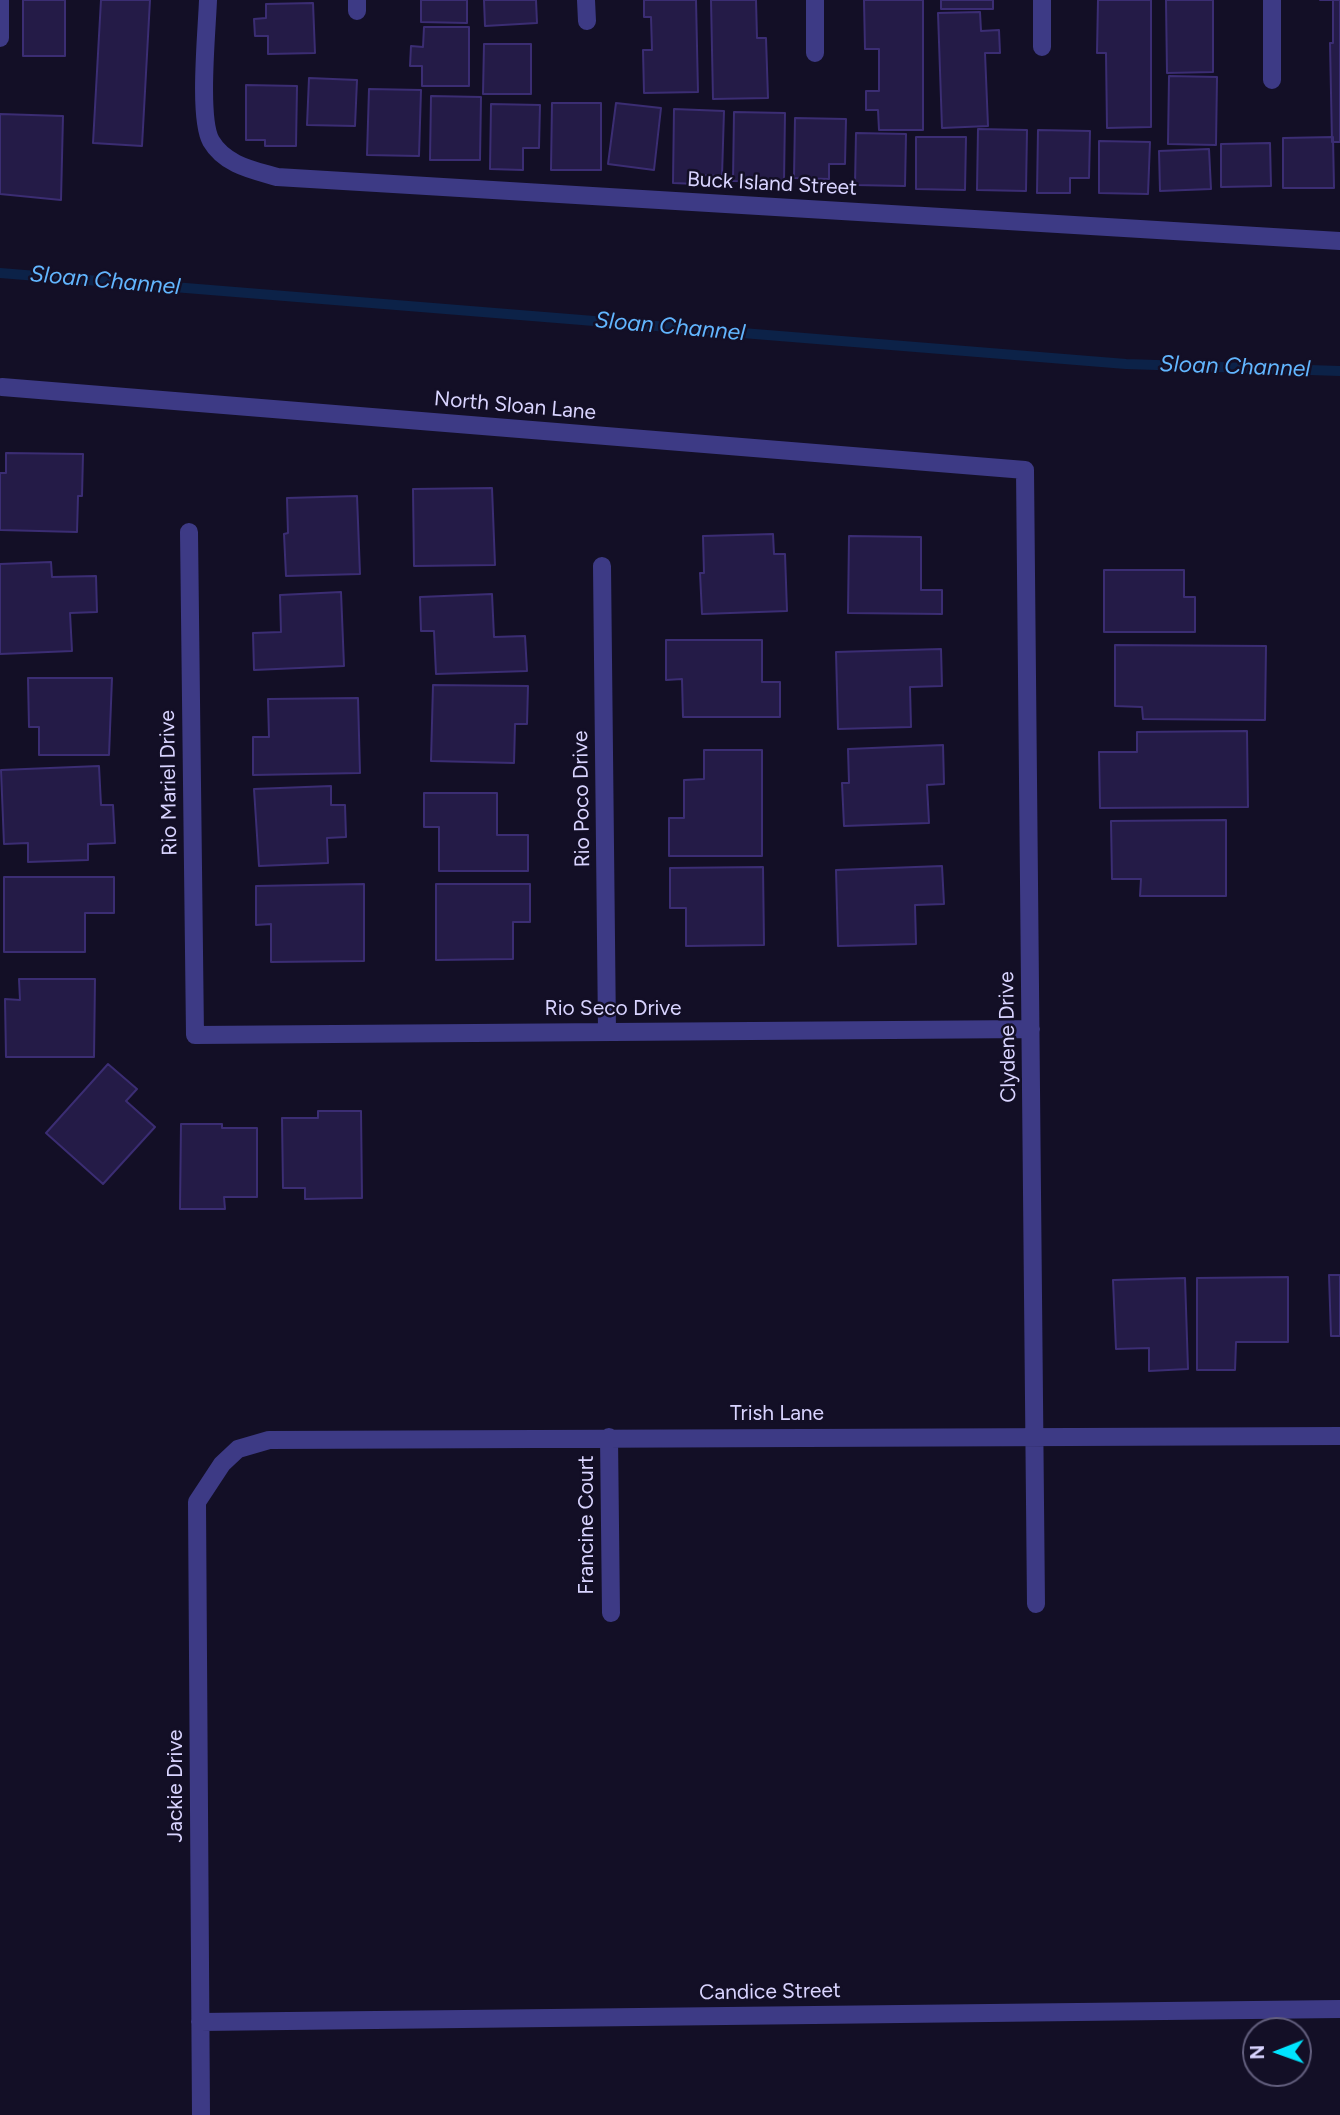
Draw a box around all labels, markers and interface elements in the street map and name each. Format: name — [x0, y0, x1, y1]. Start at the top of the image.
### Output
street label: Buck Island Street — [686, 167, 858, 201]
water label: Sloan Channel — [29, 261, 181, 301]
water label: Sloan Channel — [594, 307, 746, 347]
water label: Sloan Channel — [1159, 351, 1311, 383]
street label: North Sloan Lane — [433, 386, 597, 426]
street label: Rio Mariel Drive — [155, 710, 183, 856]
street label: Rio Poco Drive — [568, 730, 596, 868]
street label: Clydene Drive — [994, 971, 1022, 1103]
street label: Rio Seco Drive — [544, 996, 682, 1022]
street label: Trish Lane — [730, 1401, 824, 1427]
street label: Francine Court — [574, 1455, 600, 1595]
street label: Jackie Drive — [163, 1729, 189, 1843]
street label: Candice Street — [699, 1978, 841, 2006]
north arrow — [1242, 2017, 1312, 2087]
text: N — [1246, 2045, 1269, 2060]

